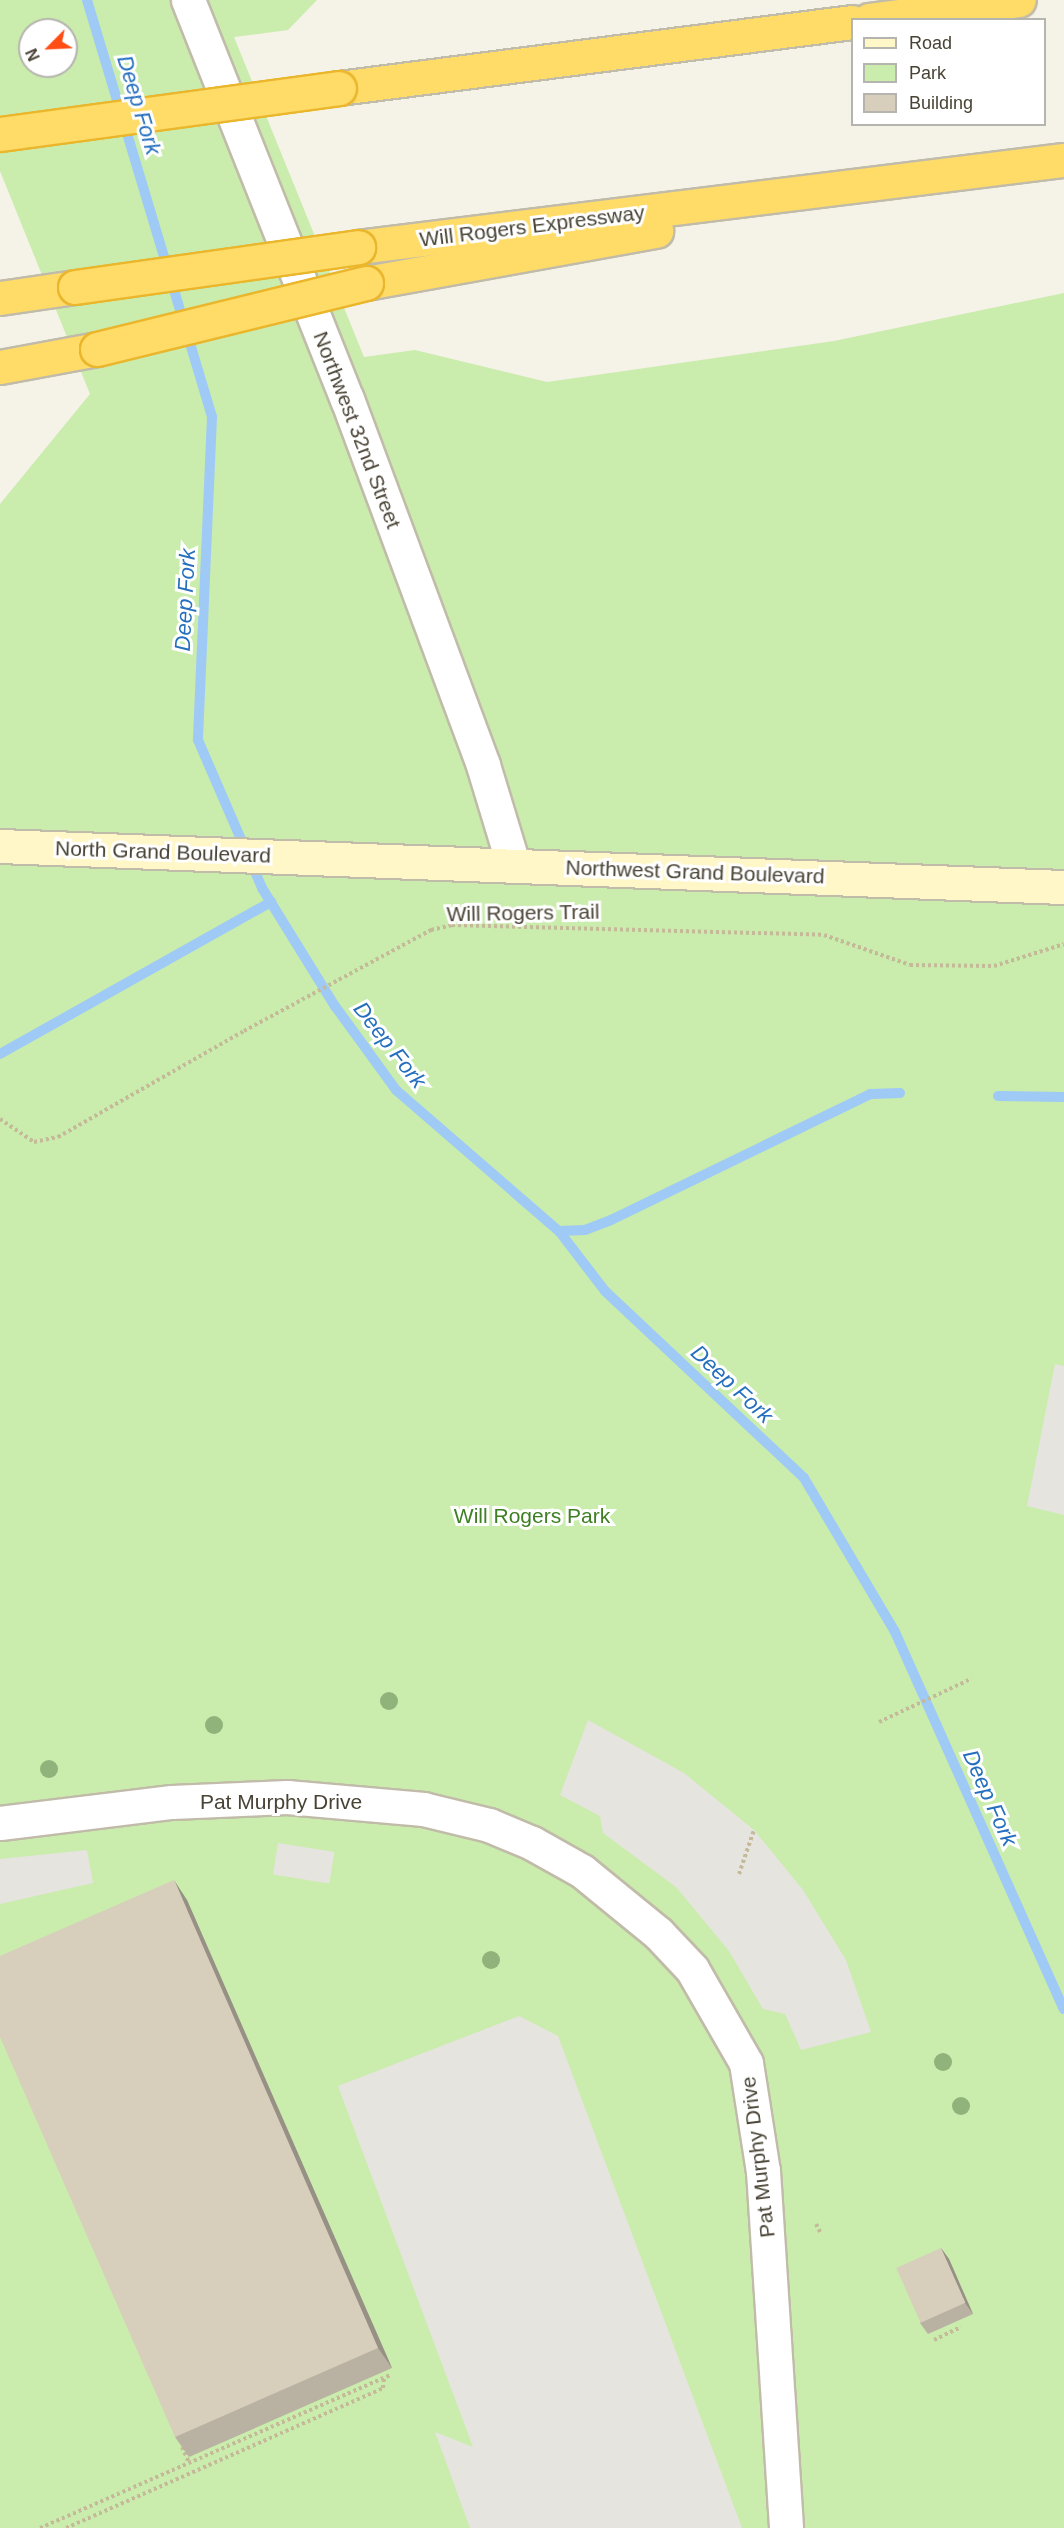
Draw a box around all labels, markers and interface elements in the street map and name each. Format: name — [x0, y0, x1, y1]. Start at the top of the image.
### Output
north arrow — [18, 18, 78, 78]
legend — [851, 18, 1046, 126]
text: Road — [909, 33, 952, 53]
text: N — [23, 46, 43, 63]
water label: Deep Fork — [111, 52, 167, 158]
text: Park — [909, 63, 946, 83]
text: Building — [909, 93, 973, 113]
street label: Will Rogers Expressway — [418, 200, 646, 252]
street label: Northwest 32nd Street — [308, 328, 406, 532]
water label: Deep Fork — [169, 548, 201, 652]
street label: North Grand Boulevard — [55, 836, 271, 868]
street label: Northwest Grand Boulevard — [565, 855, 825, 889]
street label: Will Rogers Trail — [446, 899, 600, 927]
water label: Deep Fork — [348, 996, 432, 1094]
water label: Deep Fork — [685, 1339, 779, 1429]
park label: Will Rogers Park — [454, 1503, 610, 1529]
water label: Deep Fork — [957, 1746, 1023, 1850]
street label: Pat Murphy Drive — [200, 1789, 362, 1815]
street label: Pat Murphy Drive — [736, 2075, 780, 2239]

